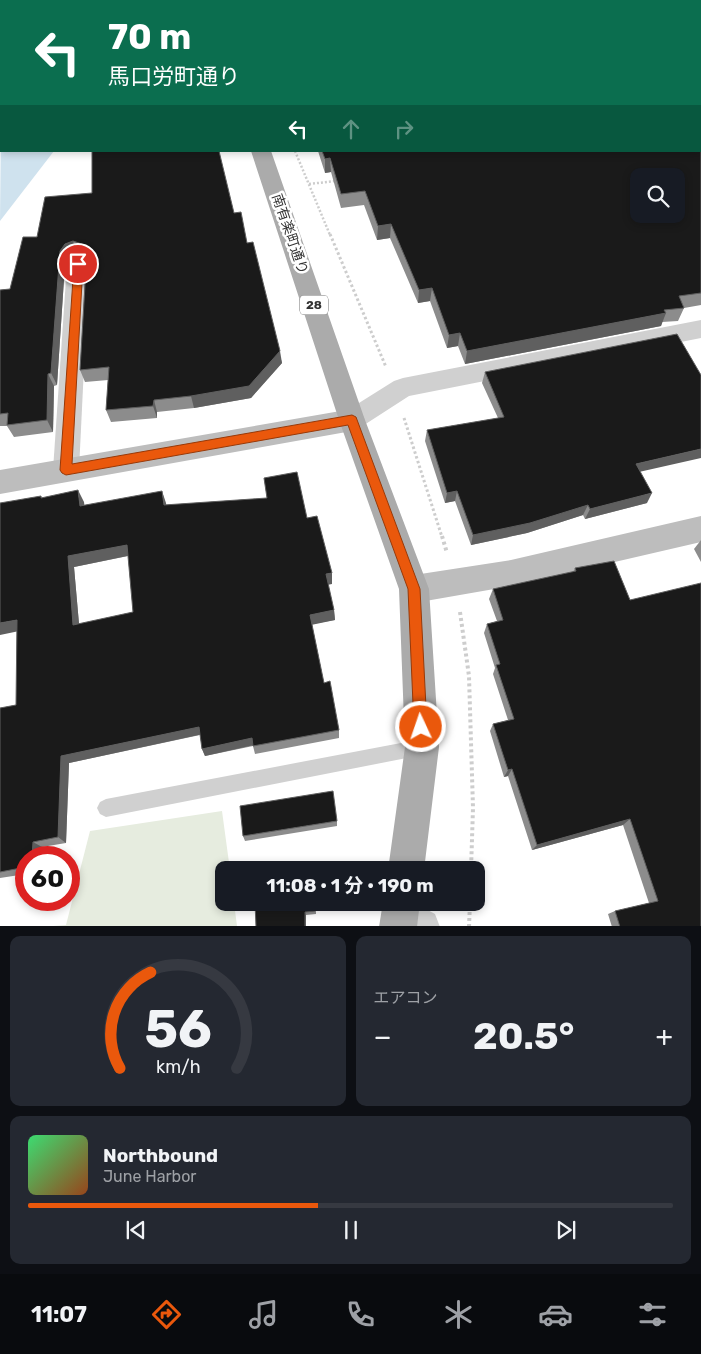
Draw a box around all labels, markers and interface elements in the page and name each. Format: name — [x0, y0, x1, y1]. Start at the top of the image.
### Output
text: 70 m — [108, 16, 191, 58]
icon: left — [25, 20, 90, 85]
text: 馬口労町通り — [108, 63, 240, 90]
icon: left — [284, 115, 312, 143]
icon: ahead — [337, 115, 365, 143]
icon: right — [390, 115, 418, 143]
map controls — [630, 168, 685, 223]
button: search — [630, 168, 685, 223]
street label: 南有楽町通り — [268, 192, 312, 276]
pin — [57, 243, 99, 285]
icon: arrive — [64, 250, 92, 278]
road number: 28 — [300, 296, 328, 314]
position arrow — [394, 700, 446, 752]
speed limit sign: 60 — [15, 846, 80, 911]
text: 11:08 · 1 分 · 190 m — [266, 874, 434, 897]
text: エアコン — [374, 988, 438, 1007]
text: 56 — [144, 998, 211, 1060]
text: 20.5° — [473, 1013, 574, 1059]
text: − — [374, 1020, 392, 1053]
text: + — [656, 1020, 673, 1053]
text: km/h — [155, 1056, 200, 1077]
text: Northbound — [103, 1144, 218, 1167]
text: June Harbor — [103, 1167, 196, 1186]
icon: previous — [122, 1216, 150, 1244]
icon: pause — [337, 1216, 365, 1244]
icon: next — [552, 1216, 580, 1244]
icon: directions — [149, 1297, 184, 1332]
icon: music — [246, 1297, 281, 1332]
icon: phone — [343, 1297, 378, 1332]
icon: climate — [441, 1297, 476, 1332]
icon: car — [538, 1297, 573, 1332]
icon: filters — [635, 1297, 670, 1332]
text: 11:07 — [31, 1301, 87, 1328]

